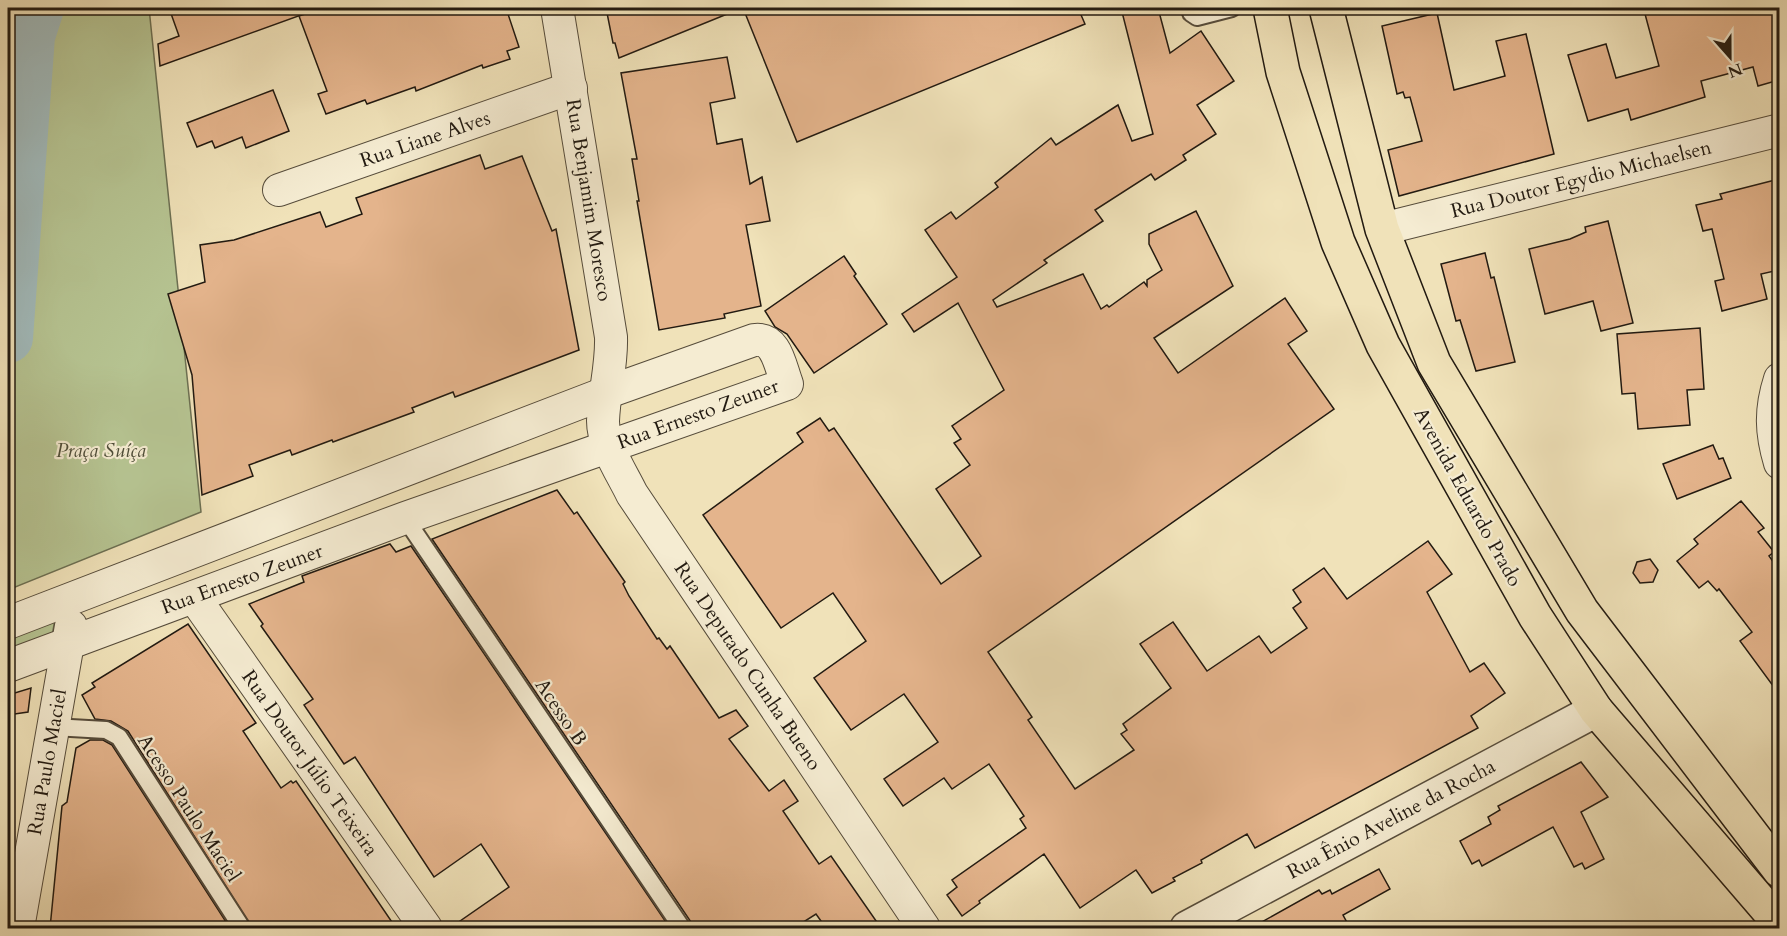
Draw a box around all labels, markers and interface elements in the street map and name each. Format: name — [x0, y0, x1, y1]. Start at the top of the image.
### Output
north arrow — [1700, 27, 1760, 87]
text: N — [1724, 57, 1745, 83]
street label: Rua Benjamim Moresco — [560, 97, 618, 303]
street label: Rua Liane Alves — [356, 104, 494, 174]
street label: Rua Doutor Egydio Michaelsen — [1448, 133, 1715, 224]
street label: Rua Ernesto Zeuner — [613, 372, 783, 456]
street label: Avenida Eduardo Prado — [1407, 403, 1529, 592]
park label: Praça Suíça — [56, 437, 146, 464]
street label: Rua Ernesto Zeuner — [157, 537, 327, 621]
street label: Rua Deputado Cunha Bueno — [668, 556, 828, 776]
street label: Rua Doutor Júlio Teixeira — [235, 665, 385, 862]
street label: Acesso B — [529, 673, 593, 751]
street label: Rua Paulo Maciel — [21, 687, 73, 837]
street label: Acesso Paulo Maciel — [131, 729, 247, 887]
street label: Rua Ênio Aveline da Rocha — [1282, 752, 1500, 885]

